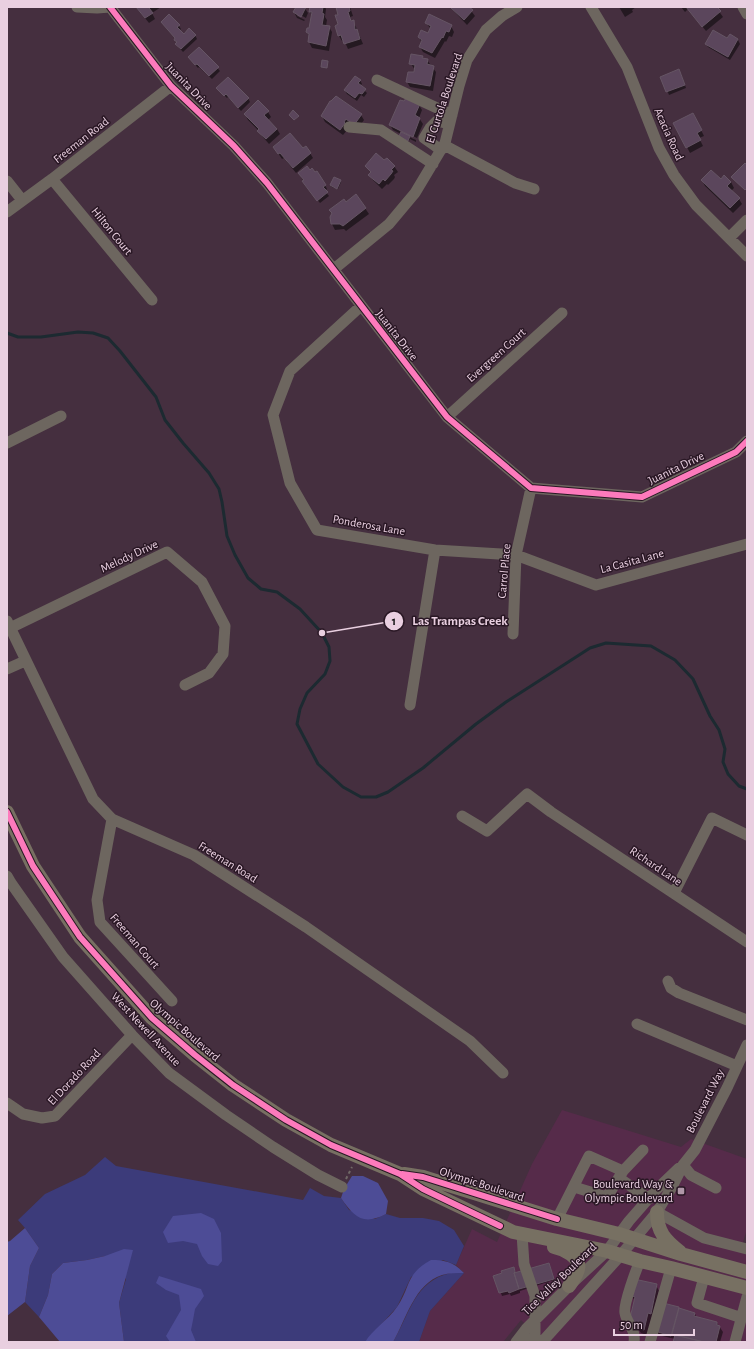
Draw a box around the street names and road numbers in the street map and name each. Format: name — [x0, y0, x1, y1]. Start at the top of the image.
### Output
street label: El Curtola Boulevard — [424, 51, 464, 145]
street label: Juanita Drive — [164, 60, 214, 112]
street label: Acacia Road — [652, 106, 686, 162]
street label: Freeman Road — [51, 115, 111, 165]
street label: Hilton Court — [89, 205, 135, 257]
street label: Juanita Drive — [374, 307, 420, 363]
street label: Evergreen Court — [464, 326, 528, 384]
street label: Juanita Drive — [646, 449, 706, 487]
street label: Ponderosa Lane — [332, 513, 406, 537]
street label: Melody Drive — [98, 537, 160, 575]
street label: Carrol Place — [496, 543, 512, 599]
street label: La Casita Lane — [599, 547, 665, 575]
street label: Freeman Road — [197, 839, 259, 885]
street label: Richard Lane — [628, 844, 684, 888]
street label: Freeman Court — [108, 911, 162, 971]
street label: West Newell Avenue — [109, 990, 183, 1068]
street label: Olympic Boulevard — [147, 997, 222, 1064]
street label: El Dorado Road — [45, 1047, 103, 1107]
street label: Boulevard Way — [684, 1067, 727, 1135]
street label: Olympic Boulevard — [438, 1165, 526, 1204]
street label: Tice Valley Boulevard — [519, 1241, 599, 1318]

